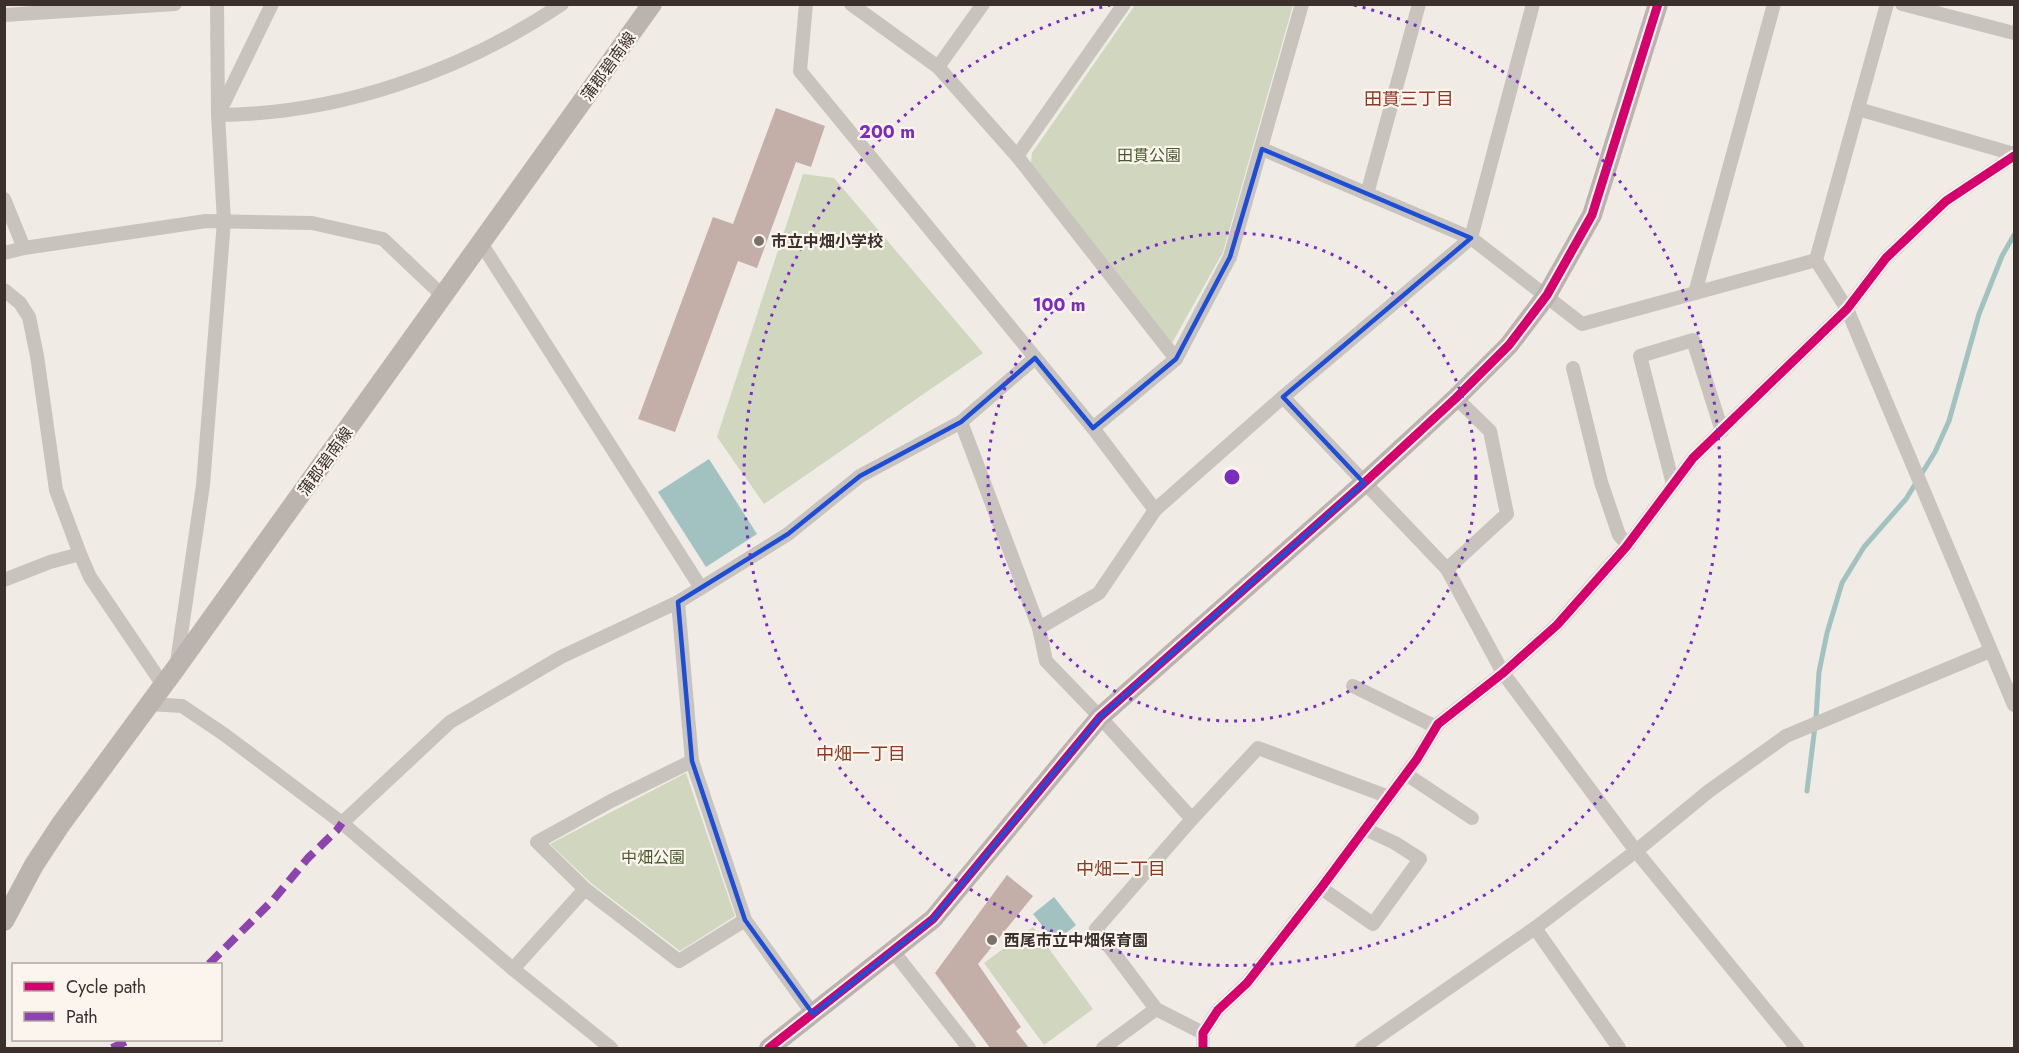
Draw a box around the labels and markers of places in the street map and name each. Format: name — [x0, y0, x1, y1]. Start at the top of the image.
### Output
place label: 市立中畑小学校 — [771, 230, 883, 253]
marker: 市立中畑小学校 — [752, 234, 766, 248]
centre of rings — [1222, 467, 1242, 487]
place label: 西尾市立中畑保育園 — [1004, 929, 1148, 952]
marker: 西尾市立中畑保育園 — [985, 933, 999, 947]

